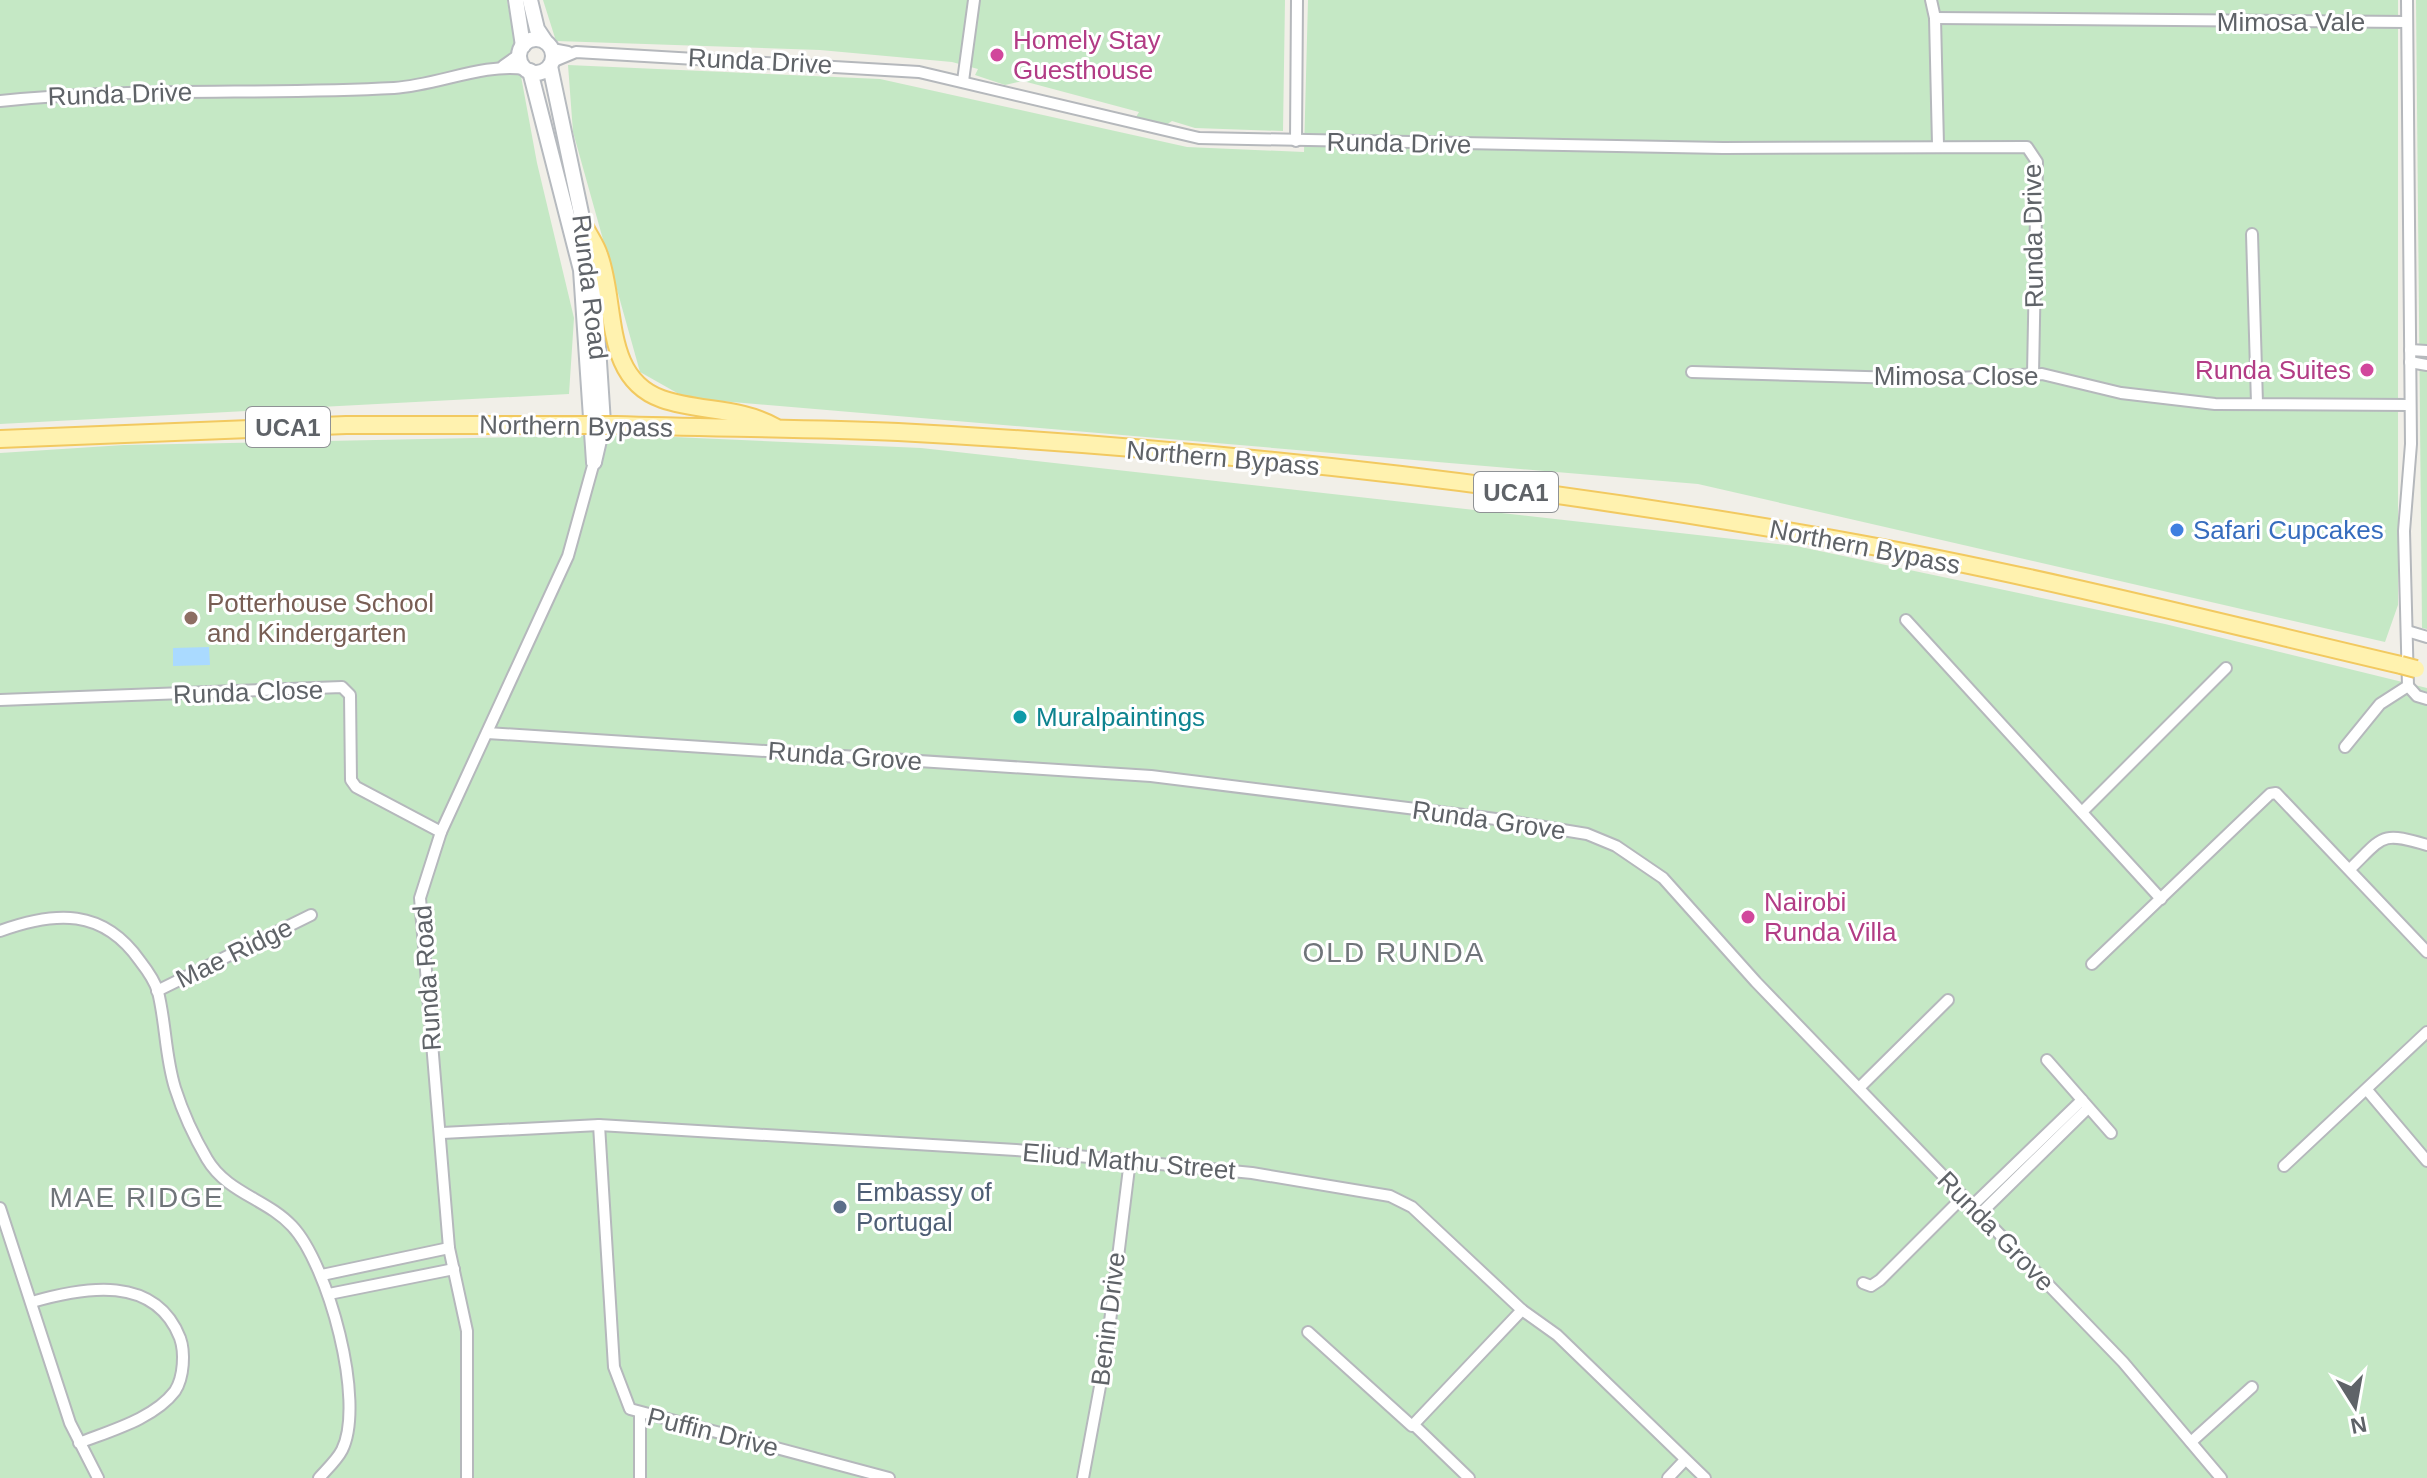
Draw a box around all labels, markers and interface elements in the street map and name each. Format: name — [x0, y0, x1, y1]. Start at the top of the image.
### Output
street label: Mimosa Vale — [2217, 7, 2365, 37]
place label: Homely Stay Guesthouse — [1013, 25, 1160, 85]
street label: Runda Drive — [687, 42, 833, 80]
marker: Homely Stay Guesthouse — [988, 46, 1006, 64]
street label: Runda Drive — [47, 76, 193, 112]
street label: Runda Drive — [1326, 127, 1472, 159]
street label: Runda Drive — [2017, 163, 2049, 309]
street label: Runda Road — [566, 213, 614, 361]
place label: Runda Suites — [2195, 355, 2351, 385]
street label: Mimosa Close — [1874, 361, 2038, 391]
marker: Runda Suites — [2358, 361, 2376, 379]
road number: UCA1 — [246, 407, 330, 447]
street label: Northern Bypass — [479, 409, 673, 443]
street label: Northern Bypass — [1125, 435, 1321, 481]
road number: UCA1 — [1474, 472, 1558, 512]
street label: Northern Bypass — [1767, 514, 1963, 580]
place label: Safari Cupcakes — [2193, 515, 2384, 545]
marker: Safari Cupcakes — [2168, 521, 2186, 539]
place label: Potterhouse School and Kindergarten — [207, 588, 434, 648]
marker: Potterhouse School and Kindergarten — [182, 609, 200, 627]
street label: Runda Close — [172, 674, 324, 710]
place label: Muralpaintings — [1036, 702, 1205, 732]
marker: Muralpaintings — [1011, 708, 1029, 726]
street label: Runda Grove — [767, 736, 923, 776]
street label: Runda Grove — [1410, 794, 1568, 846]
place label: Nairobi Runda Villa — [1764, 887, 1897, 947]
street label: Runda Road — [407, 904, 447, 1052]
marker: Nairobi Runda Villa — [1739, 908, 1757, 926]
street label: Mae Ridge — [171, 912, 297, 994]
district label: OLD RUNDA — [1303, 937, 1485, 968]
street label: Eliud Mathu Street — [1021, 1137, 1238, 1185]
street label: Runda Grove — [1931, 1165, 2061, 1297]
place label: Embassy of Portugal — [856, 1177, 993, 1237]
district label: MAE RIDGE — [49, 1182, 225, 1213]
marker: Embassy of Portugal — [831, 1198, 849, 1216]
street label: Benin Drive — [1085, 1250, 1131, 1388]
north arrow — [2315, 1366, 2395, 1446]
street label: Puffin Drive — [644, 1401, 782, 1463]
text: N — [2349, 1411, 2369, 1439]

